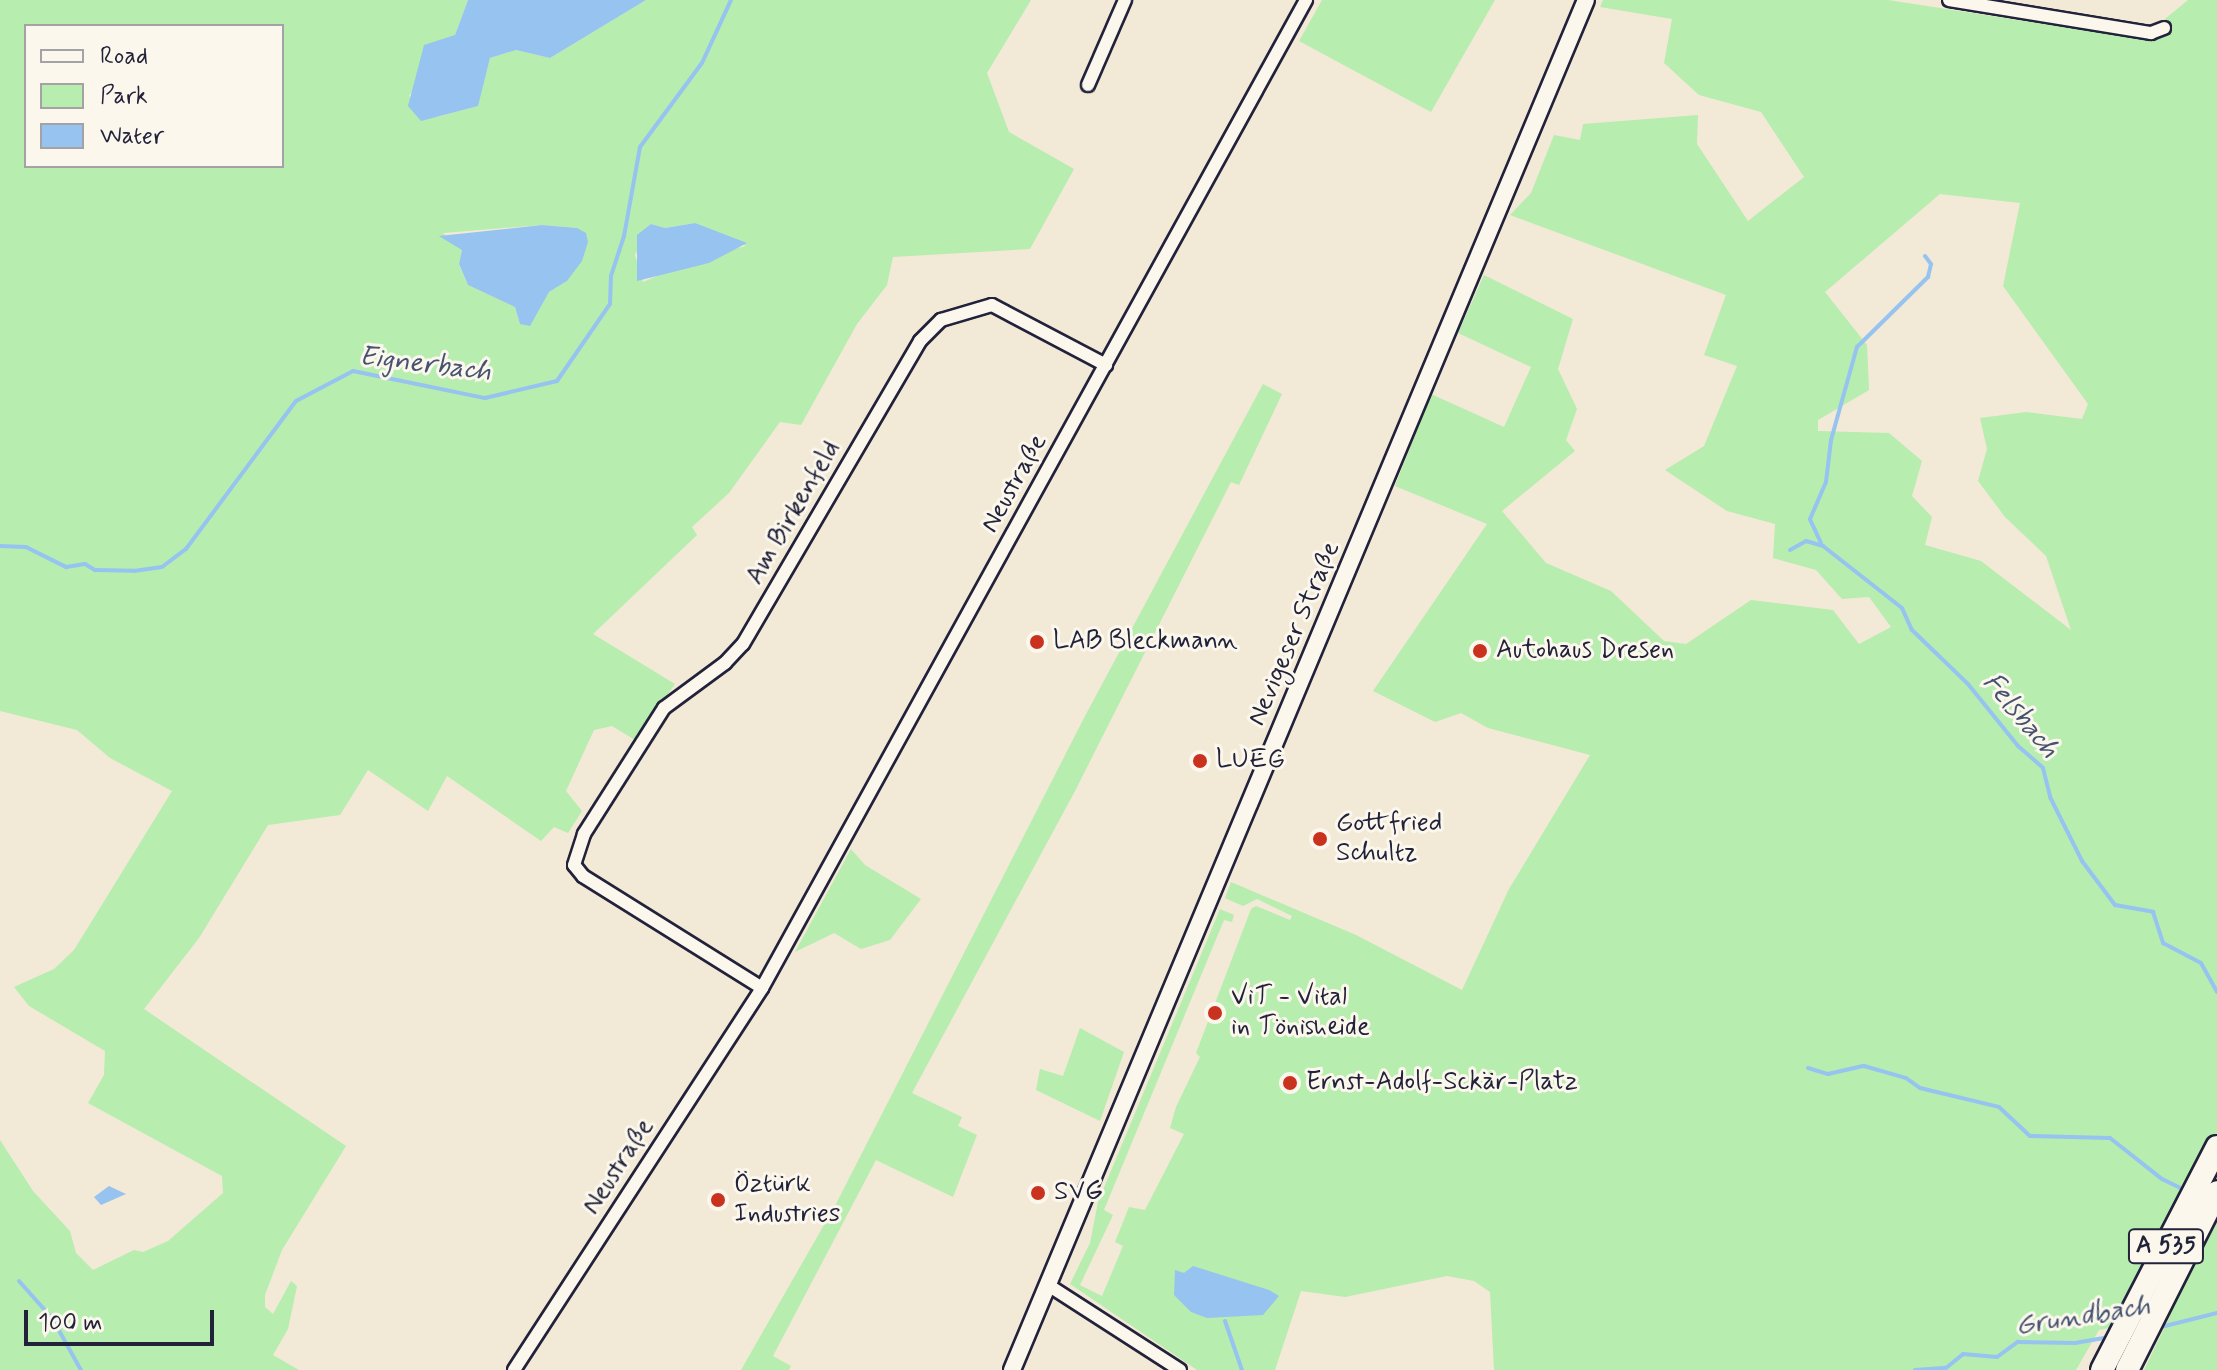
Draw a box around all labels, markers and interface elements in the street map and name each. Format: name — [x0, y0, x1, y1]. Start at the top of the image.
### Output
legend — [24, 24, 284, 168]
text: Road — [100, 41, 148, 72]
text: Park — [100, 81, 148, 112]
text: Water — [100, 121, 164, 152]
water label: Eignerbach — [357, 340, 493, 390]
street label: Neustraße — [975, 429, 1055, 539]
street label: Am Birkenfeld — [742, 438, 846, 588]
street label: Nevigeser Straße — [1243, 539, 1347, 729]
place label: LAB Bleckmann — [1053, 626, 1238, 658]
marker: LAB Bleckmann — [1028, 633, 1046, 651]
place label: Autohaus Dresen — [1496, 635, 1674, 667]
marker: Autohaus Dresen — [1471, 642, 1489, 660]
water label: Felsbach — [1975, 666, 2065, 766]
place label: LUEG — [1216, 745, 1285, 777]
marker: LUEG — [1191, 752, 1209, 770]
place label: Gottfried Schultz — [1336, 808, 1442, 870]
marker: Gottfried Schultz — [1311, 830, 1329, 848]
place label: ViT - Vital in Tönisheide — [1231, 982, 1367, 1044]
marker: ViT - Vital in Tönisheide — [1206, 1004, 1224, 1022]
place label: Ernst-Adolf-Sckär-Platz — [1306, 1067, 1578, 1099]
marker: Ernst-Adolf-Sckär-Platz — [1281, 1074, 1299, 1092]
street label: Neustraße — [577, 1113, 661, 1221]
place label: Öztürk Industries — [734, 1169, 840, 1230]
place label: SVG — [1054, 1177, 1103, 1209]
marker: SVG — [1029, 1184, 1047, 1202]
marker: Öztürk Industries — [709, 1191, 727, 1209]
road number: A 535 — [2126, 1226, 2206, 1266]
water label: Grundbach — [2013, 1290, 2153, 1344]
scale bar — [28, 1294, 218, 1344]
text: 100 m — [38, 1308, 102, 1339]

